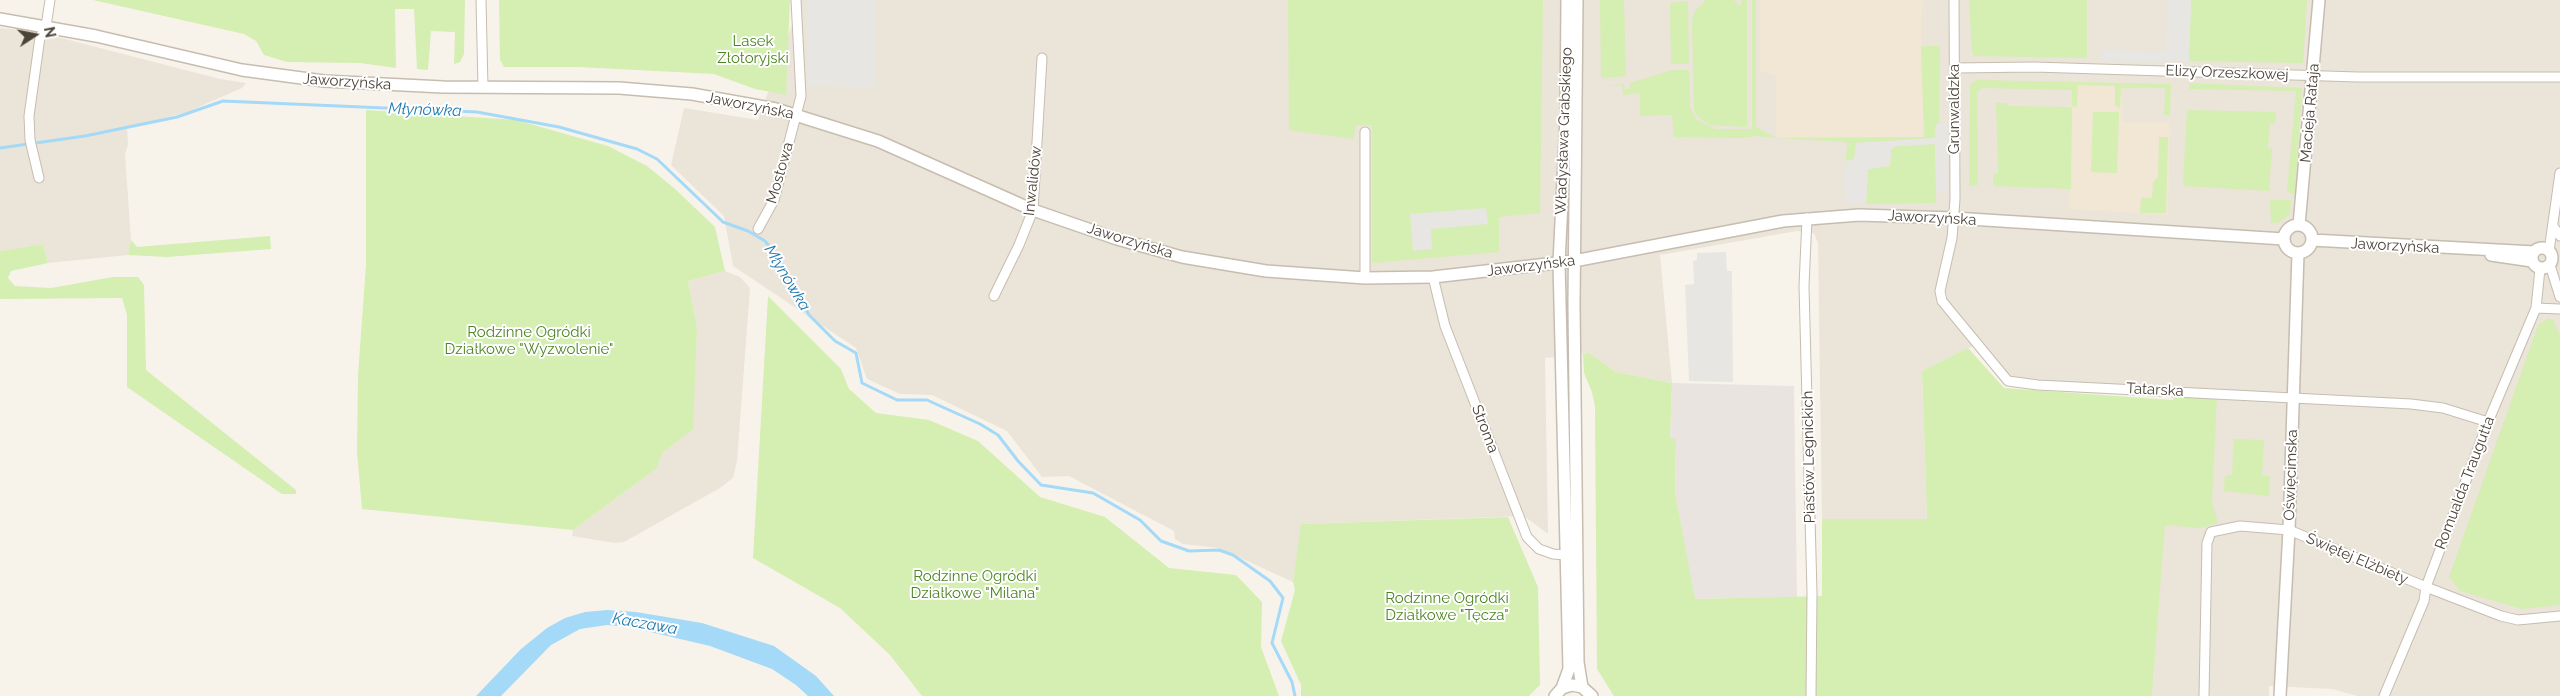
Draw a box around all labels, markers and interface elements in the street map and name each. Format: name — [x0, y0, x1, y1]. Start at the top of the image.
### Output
north arrow — [10, 10, 60, 60]
text: N — [41, 25, 59, 39]
park label: Lasek Złotoryjski — [717, 32, 789, 67]
street label: Władysława Grabskiego — [1552, 47, 1576, 215]
street label: Elizy Orzeszkowej — [2165, 62, 2289, 84]
street label: Macieja Rataja — [2297, 63, 2323, 163]
street label: Grunwaldzka — [1945, 64, 1963, 154]
street label: Jaworzyńska — [302, 70, 392, 94]
street label: Jaworzyńska — [705, 89, 795, 123]
water label: Młynówka — [388, 99, 462, 121]
street label: Mostowa — [763, 140, 797, 206]
street label: Inwalidów — [1020, 145, 1046, 217]
street label: Jaworzyńska — [1887, 207, 1977, 229]
street label: Jaworzyńska — [1085, 219, 1175, 263]
street label: Jaworzyńska — [2350, 235, 2440, 257]
water label: Młynówka — [760, 242, 814, 314]
street label: Jaworzyńska — [1486, 252, 1576, 280]
park label: Rodzinne Ogródki Działkowe "Wyzwolenie" — [445, 323, 613, 358]
street label: Tatarska — [2126, 380, 2184, 400]
street label: Piastów Legnickich — [1799, 391, 1819, 523]
street label: Stroma — [1468, 402, 1502, 456]
street label: Romualda Traugutta — [2431, 414, 2499, 552]
street label: Oświęcimska — [2280, 429, 2302, 521]
street label: Świętej Elżbiety — [2303, 529, 2411, 589]
park label: Rodzinne Ogródki Działkowe "Milana" — [911, 567, 1039, 602]
park label: Rodzinne Ogródki Działkowe "Tęcza" — [1385, 589, 1509, 624]
water label: Kaczawa — [611, 609, 679, 639]

